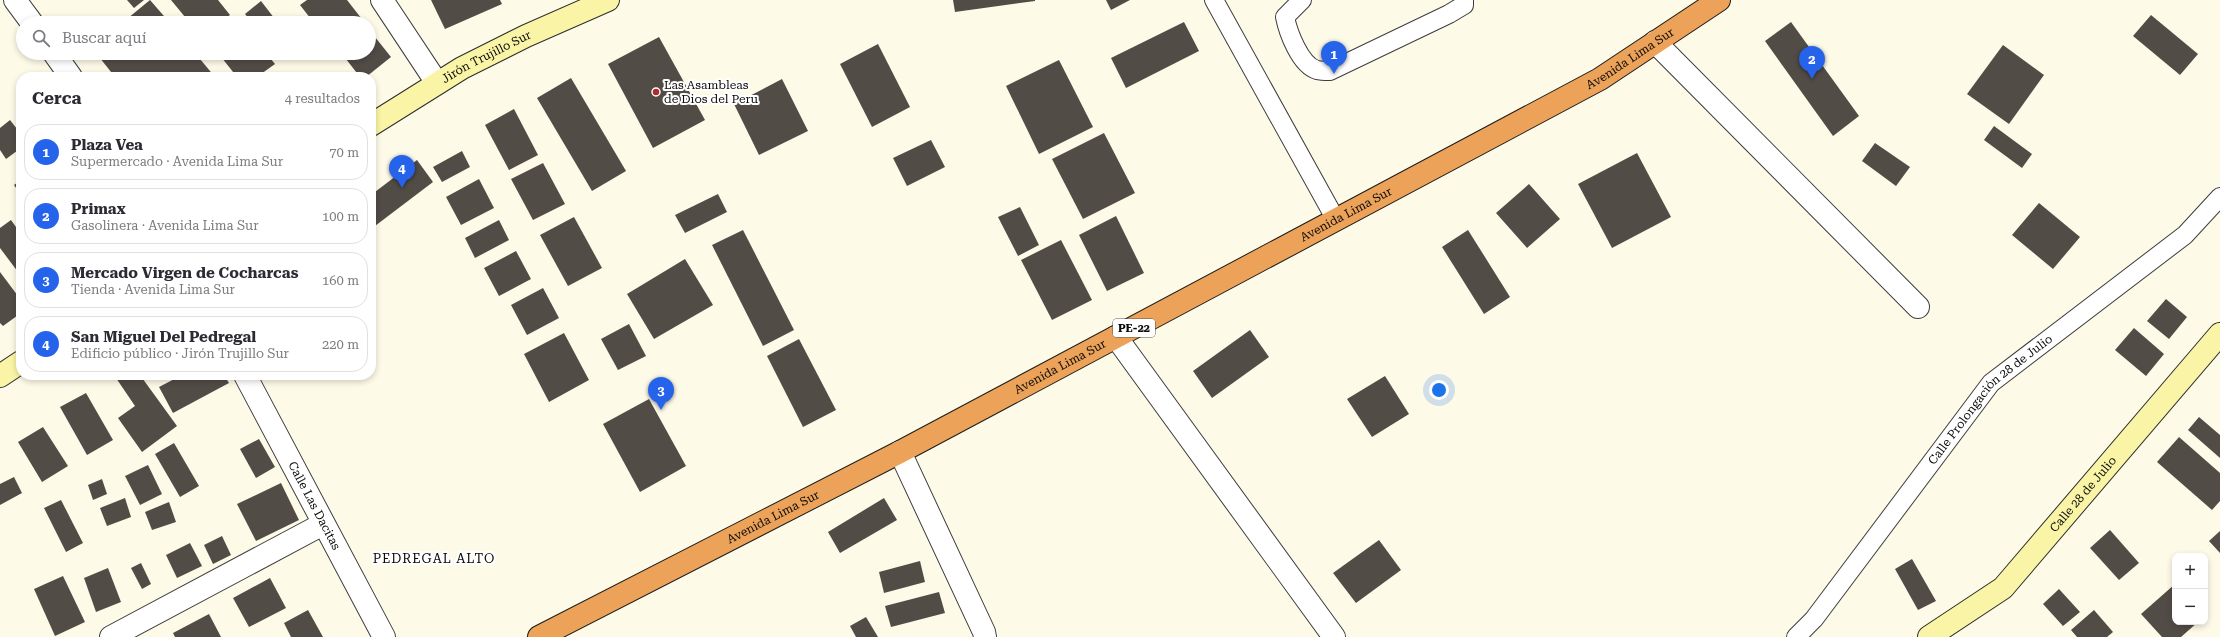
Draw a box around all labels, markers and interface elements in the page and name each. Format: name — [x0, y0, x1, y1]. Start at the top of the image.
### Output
search box — [16, 16, 376, 60]
street label: Avenida Lima Sur — [1584, 25, 1677, 92]
icon: search — [30, 27, 52, 49]
street label: Jirón Trujillo Sur — [439, 28, 533, 86]
text: Buscar aquí — [62, 29, 146, 47]
pin: 1 — [1321, 41, 1347, 74]
pin: 2 — [1799, 46, 1825, 79]
place label: Las Asambleas de Dios del Peru — [664, 78, 758, 106]
marker: Las Asambleas de Dios del Peru — [651, 87, 661, 97]
text: Cerca — [32, 88, 82, 108]
text: 4 resultados — [285, 91, 360, 106]
text: Plaza Vea — [71, 136, 143, 154]
text: 1 — [42, 145, 50, 160]
text: 70 m — [329, 145, 359, 160]
text: Supermercado · Avenida Lima Sur — [71, 154, 283, 169]
pin: 4 — [389, 155, 415, 188]
street label: Avenida Lima Sur — [1298, 184, 1394, 244]
text: Primax — [71, 200, 126, 218]
text: 2 — [42, 209, 50, 224]
text: 100 m — [322, 209, 359, 224]
text: Gasolinera · Avenida Lima Sur — [71, 218, 259, 233]
text: Mercado Virgen de Cocharcas — [71, 264, 298, 282]
text: 3 — [42, 273, 50, 288]
text: 160 m — [322, 273, 359, 288]
text: Tienda · Avenida Lima Sur — [71, 282, 235, 297]
road number: PE-22 — [1113, 319, 1155, 337]
text: San Miguel Del Pedregal — [71, 328, 256, 346]
street label: Calle Prolongación 28 de Julio — [1925, 332, 2055, 467]
text: 4 — [42, 337, 50, 352]
text: 220 m — [322, 337, 359, 352]
street label: Avenida Lima Sur — [1012, 337, 1108, 397]
text: Edificio público · Jirón Trujillo Sur — [71, 346, 289, 361]
pin: 3 — [648, 377, 674, 410]
your location — [1429, 380, 1449, 400]
street label: Calle 28 de Julio — [2047, 454, 2119, 535]
street label: Calle Las Dacitas — [285, 459, 344, 553]
street label: Avenida Lima Sur — [725, 488, 822, 547]
district label: PEDREGAL ALTO — [373, 551, 495, 566]
map controls — [2172, 553, 2208, 625]
button: + — [2172, 553, 2208, 589]
button: − — [2172, 589, 2208, 625]

